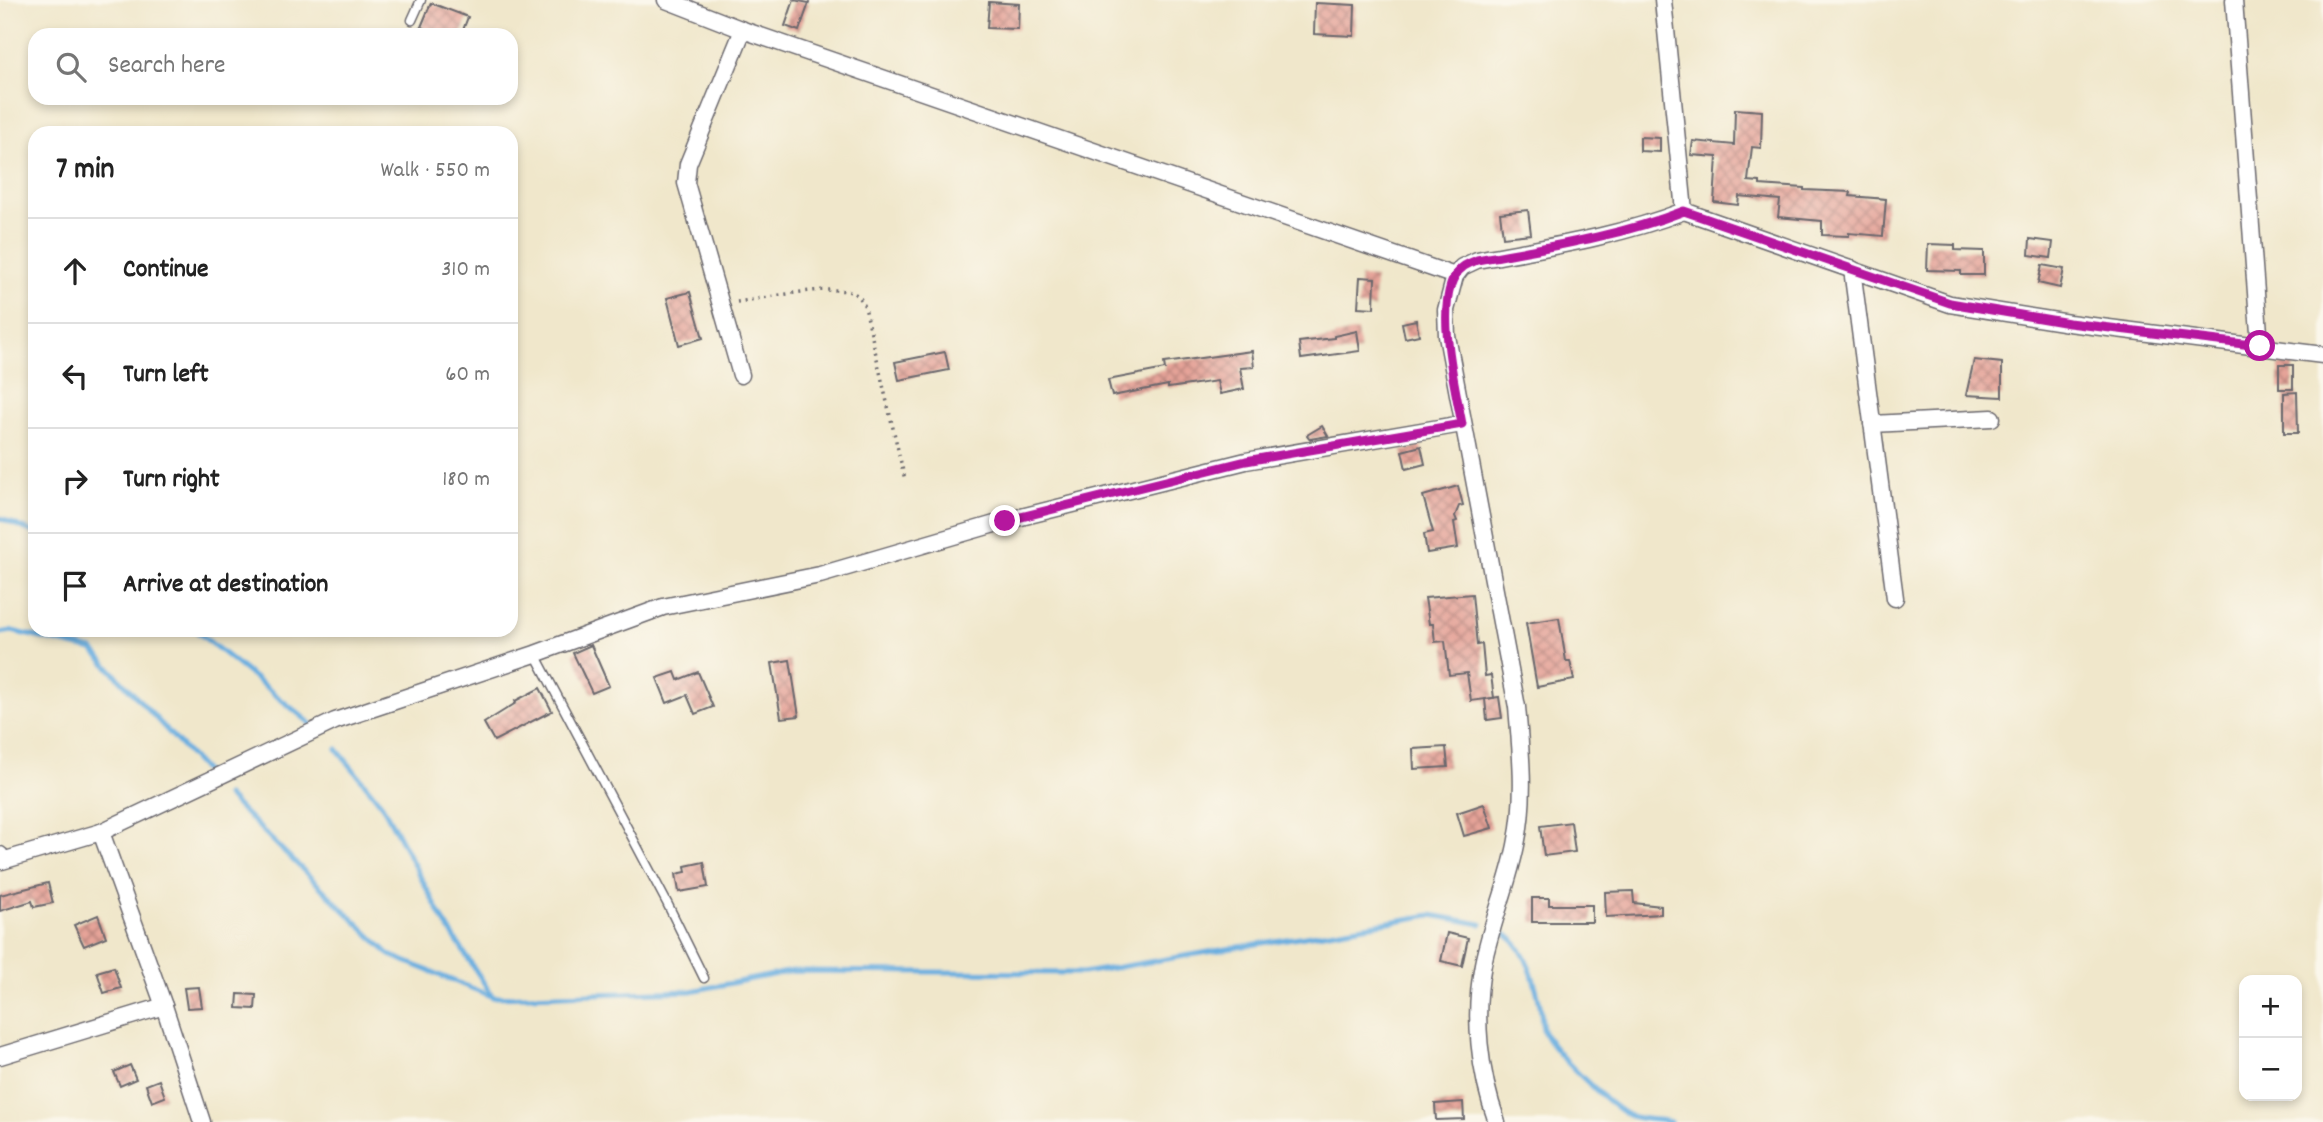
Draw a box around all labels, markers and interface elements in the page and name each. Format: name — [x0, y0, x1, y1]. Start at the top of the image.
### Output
search box — [28, 28, 518, 105]
icon: search — [52, 48, 90, 86]
text: Search here — [108, 48, 226, 85]
text: 7 min — [56, 150, 114, 193]
text: Walk · 550 m — [380, 155, 490, 188]
icon: ahead — [56, 252, 94, 290]
text: Continue — [123, 252, 208, 289]
text: 310 m — [441, 254, 490, 287]
route start — [2244, 330, 2275, 361]
icon: left — [56, 357, 94, 395]
text: Turn left — [123, 357, 209, 394]
text: 60 m — [445, 359, 490, 392]
icon: right — [56, 462, 94, 500]
text: Turn right — [123, 462, 220, 499]
text: 180 m — [442, 464, 490, 497]
route end — [989, 505, 1020, 536]
icon: arrive — [56, 567, 94, 605]
text: Arrive at destination — [123, 567, 328, 604]
map controls — [2239, 975, 2302, 1101]
button: + — [2239, 975, 2302, 1038]
button: − — [2239, 1038, 2302, 1101]

